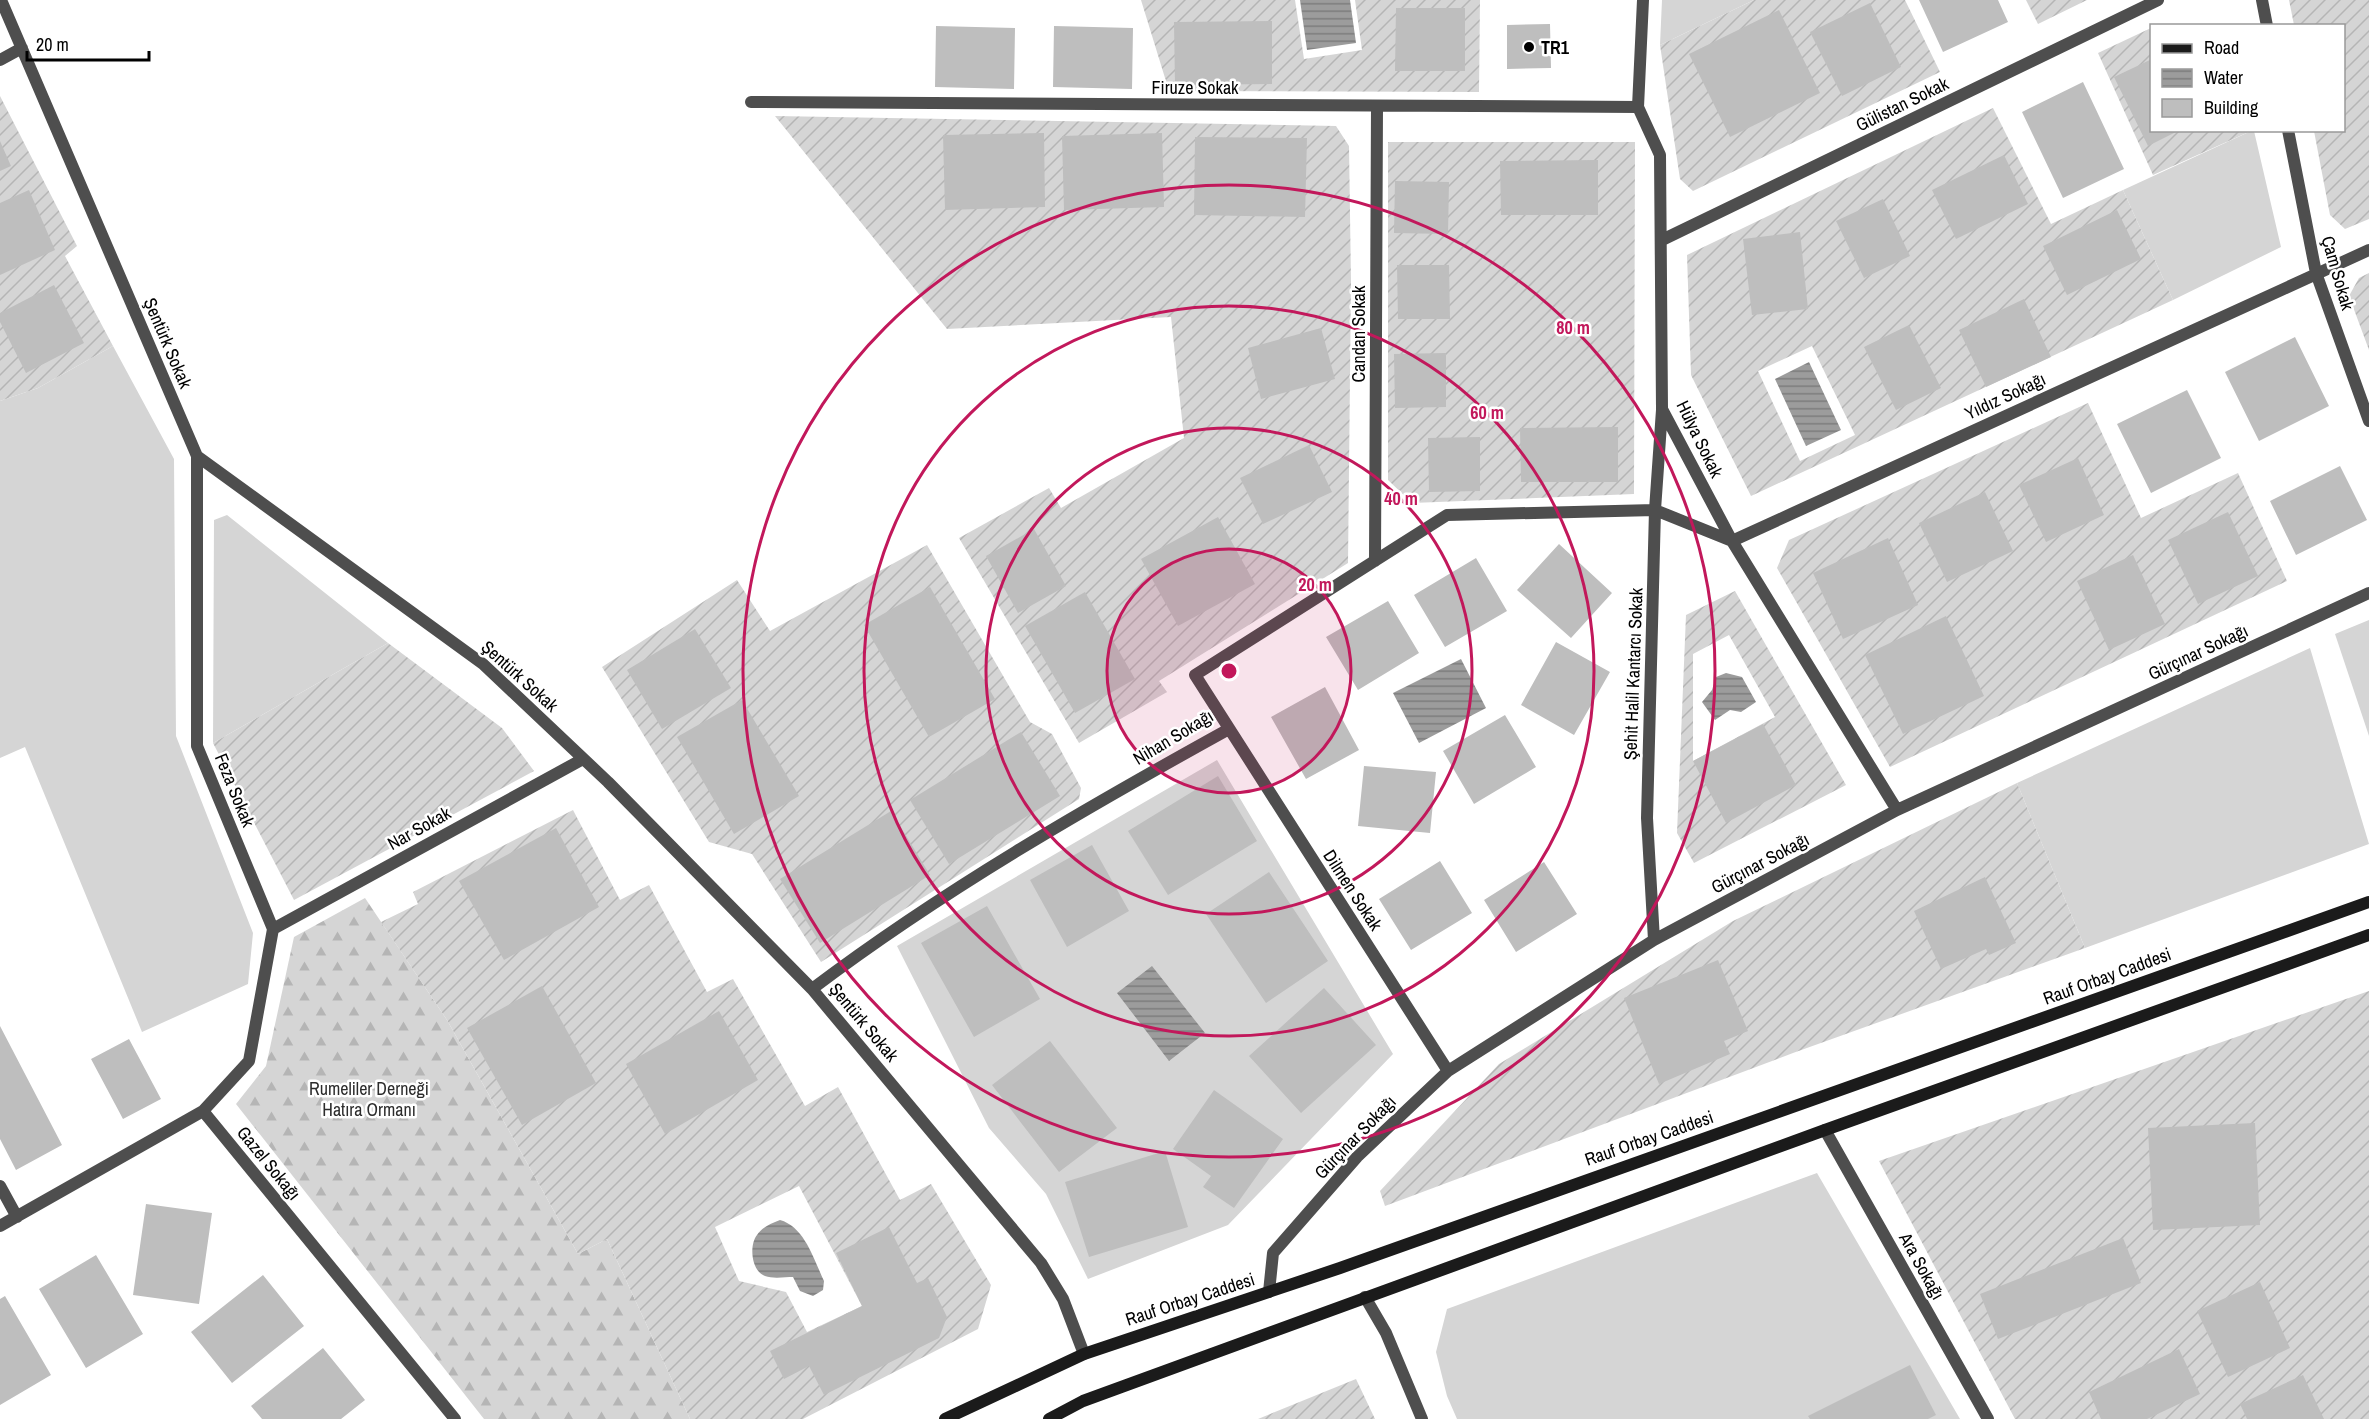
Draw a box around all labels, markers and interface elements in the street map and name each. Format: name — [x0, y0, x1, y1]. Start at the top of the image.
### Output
scale bar — [27, 24, 148, 62]
legend — [2150, 24, 2345, 132]
text: 20 m — [36, 32, 69, 57]
place label: TR1 — [1541, 35, 1570, 60]
text: Road — [2204, 35, 2239, 60]
marker: TR1 — [1522, 40, 1536, 54]
text: Water — [2204, 65, 2243, 90]
street label: Gülistan Sokak — [1852, 71, 1953, 137]
street label: Firuze Sokak — [1152, 75, 1239, 100]
text: Building — [2204, 95, 2259, 120]
street label: Çam Sokak — [2315, 233, 2361, 314]
street label: Candan Sokak — [1346, 285, 1371, 382]
street label: Şentürk Sokak — [138, 294, 199, 393]
text: 80 m — [1556, 315, 1590, 340]
street label: Yıldız Sokağı — [1961, 366, 2049, 426]
street label: Hülya Sokak — [1671, 396, 1730, 482]
text: 60 m — [1470, 400, 1504, 425]
text: 40 m — [1384, 486, 1418, 511]
text: 20 m — [1298, 572, 1332, 597]
street label: Şehit Halil Kantarcı Sokak — [1618, 587, 1649, 761]
street label: Gürçınar Sokağı — [2144, 618, 2252, 686]
street label: Şentürk Sokak — [476, 635, 564, 718]
centre of rings — [1219, 661, 1239, 681]
street label: Nihan Sokağı — [1128, 703, 1218, 771]
street label: Feza Sokak — [209, 750, 261, 831]
street label: Nar Sokak — [383, 800, 456, 856]
street label: Gürçınar Sokağı — [1707, 827, 1813, 899]
street label: Dilmen Sokak — [1317, 845, 1389, 936]
street label: Rauf Orbay Caddesi — [2040, 941, 2174, 1011]
street label: Şentürk Sokak — [824, 977, 905, 1067]
park label: Rumeliler Derneği Hatıra Ormanı — [309, 1076, 429, 1122]
street label: Gürçınar Sokağı — [1309, 1090, 1401, 1184]
street label: Rauf Orbay Caddesi — [1581, 1104, 1717, 1172]
street label: Gazel Sokağı — [231, 1121, 307, 1205]
street label: Ara Sokağı — [1893, 1227, 1951, 1304]
street label: Rauf Orbay Caddesi — [1122, 1266, 1258, 1332]

